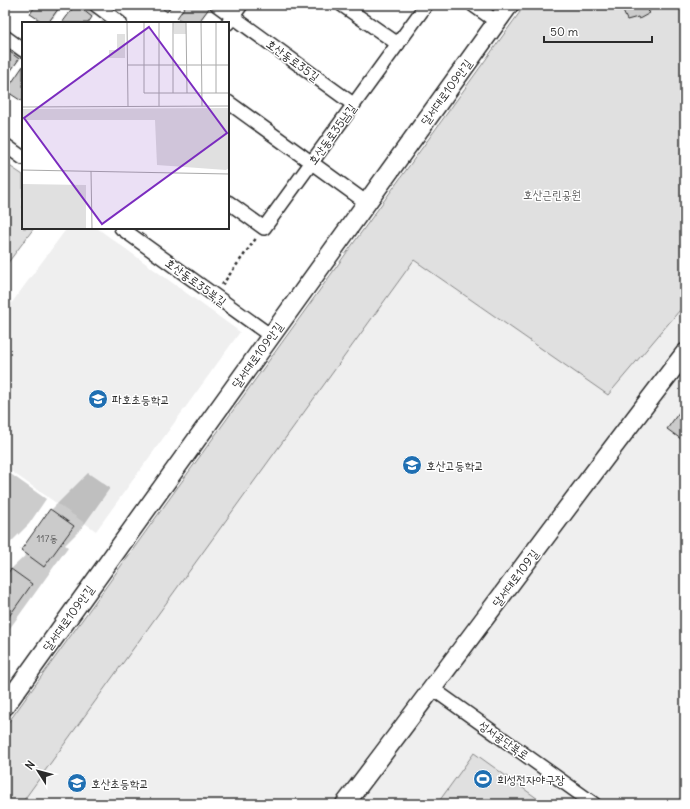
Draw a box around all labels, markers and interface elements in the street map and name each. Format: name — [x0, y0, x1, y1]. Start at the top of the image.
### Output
scale bar — [544, 18, 652, 44]
inset map — [22, 22, 229, 229]
text: 50 m — [550, 24, 579, 39]
street label: 호산동로35길 — [264, 36, 323, 84]
street label: 달서대로109안길 — [417, 56, 475, 128]
street label: 호산동로35남길 — [305, 100, 359, 167]
park label: 호산근린공원 — [523, 187, 581, 202]
street label: 호산동로35북길 — [163, 255, 230, 309]
street label: 달서대로109안길 — [228, 319, 286, 391]
school or university icon: 파호초등학교 — [87, 388, 109, 410]
place label: 파호초등학교 — [112, 392, 170, 407]
school or university icon: 호산고등학교 — [401, 454, 423, 476]
place label: 호산고등학교 — [426, 458, 484, 473]
house number: 117동 — [37, 532, 57, 545]
street label: 달서대로109길 — [489, 546, 542, 610]
street label: 달서대로109안길 — [39, 582, 97, 654]
street label: 성서공단북로 — [476, 717, 532, 763]
north arrow — [18, 751, 58, 791]
text: N — [22, 758, 38, 772]
sports icon: 희성전자야구장 — [472, 768, 494, 790]
school or university icon: 호산초등학교 — [66, 772, 88, 794]
place label: 희성전자야구장 — [497, 772, 565, 787]
place label: 호산초등학교 — [91, 776, 149, 791]

